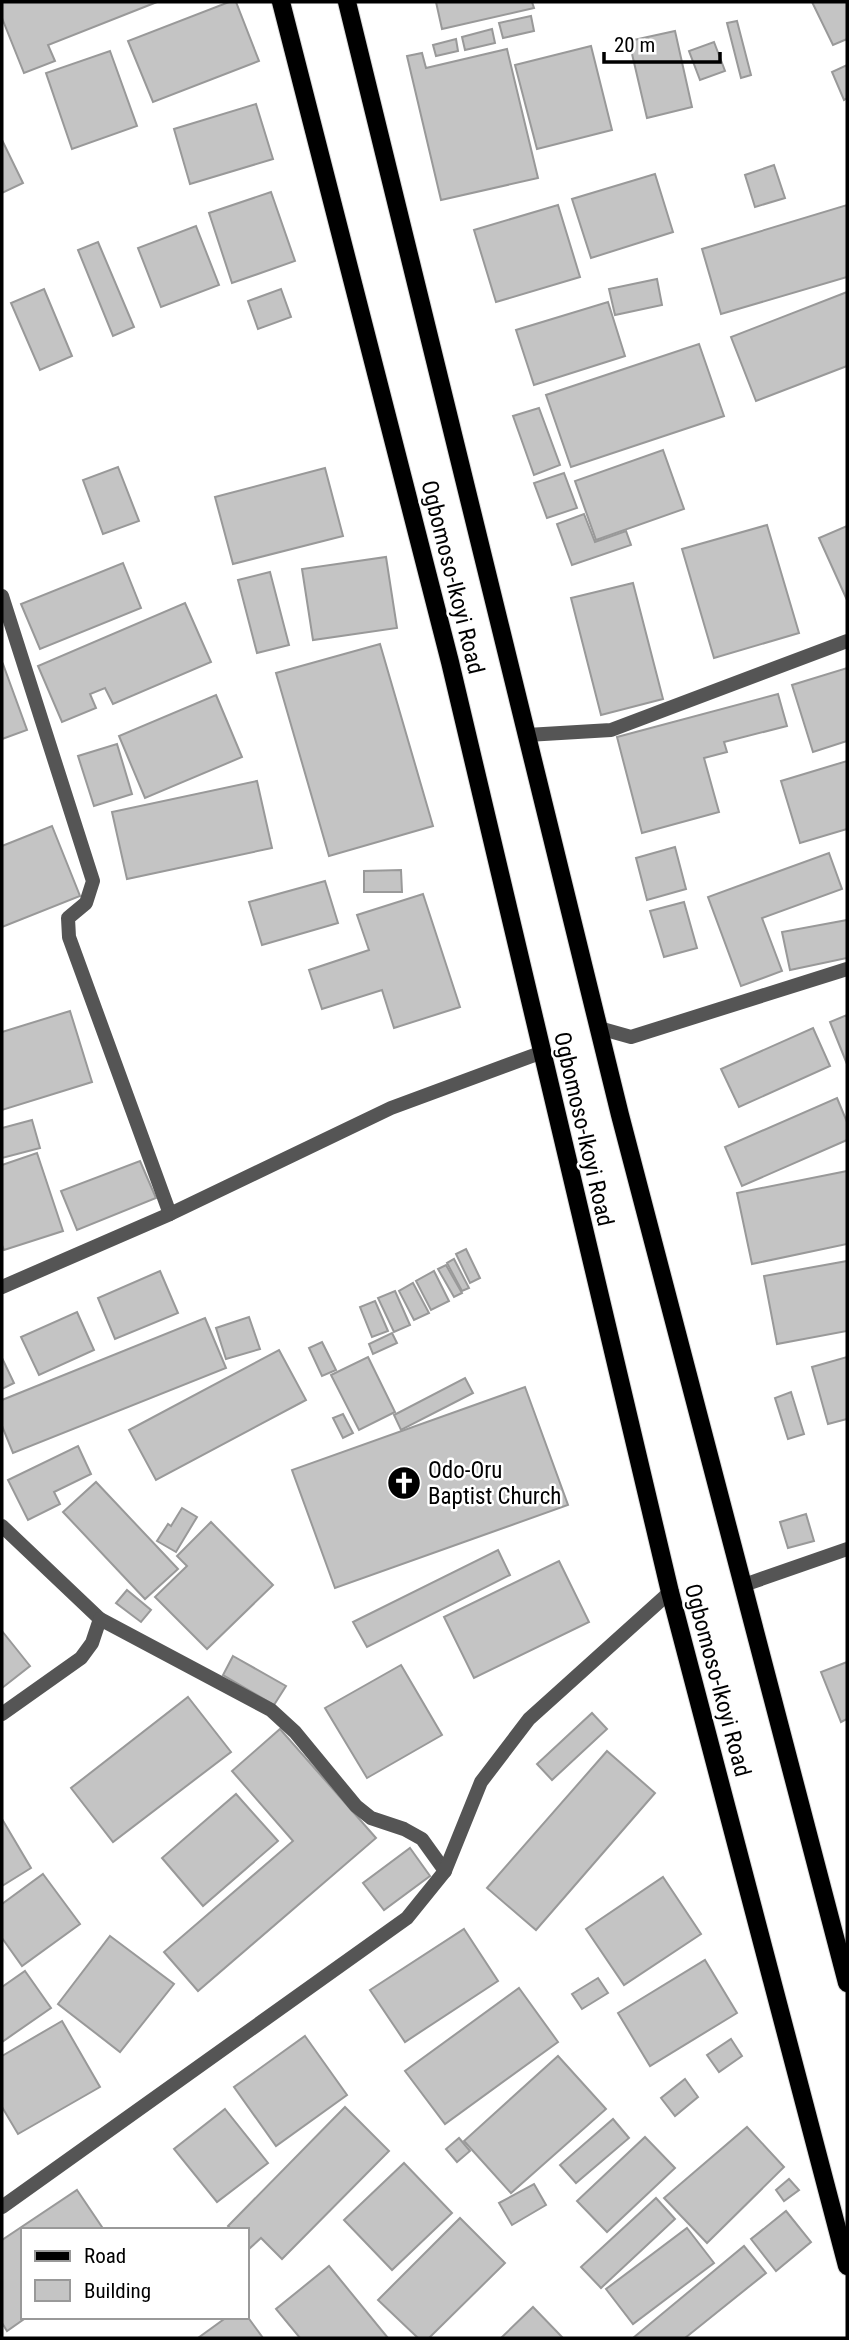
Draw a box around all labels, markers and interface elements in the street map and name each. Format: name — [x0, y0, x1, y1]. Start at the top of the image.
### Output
scale bar — [604, 21, 720, 65]
text: 20 m — [614, 33, 655, 57]
street label: Ogbomoso-Ikoyi Road — [415, 478, 490, 677]
street label: Ogbomoso-Ikoyi Road — [548, 1029, 619, 1229]
place label: Odo-Oru Baptist Church — [428, 1457, 561, 1510]
church icon: Odo-Oru Baptist Church — [385, 1464, 423, 1502]
street label: Ogbomoso-Ikoyi Road — [679, 1581, 756, 1779]
legend — [21, 2228, 248, 2319]
text: Road — [84, 2244, 126, 2268]
text: Building — [84, 2279, 151, 2303]

